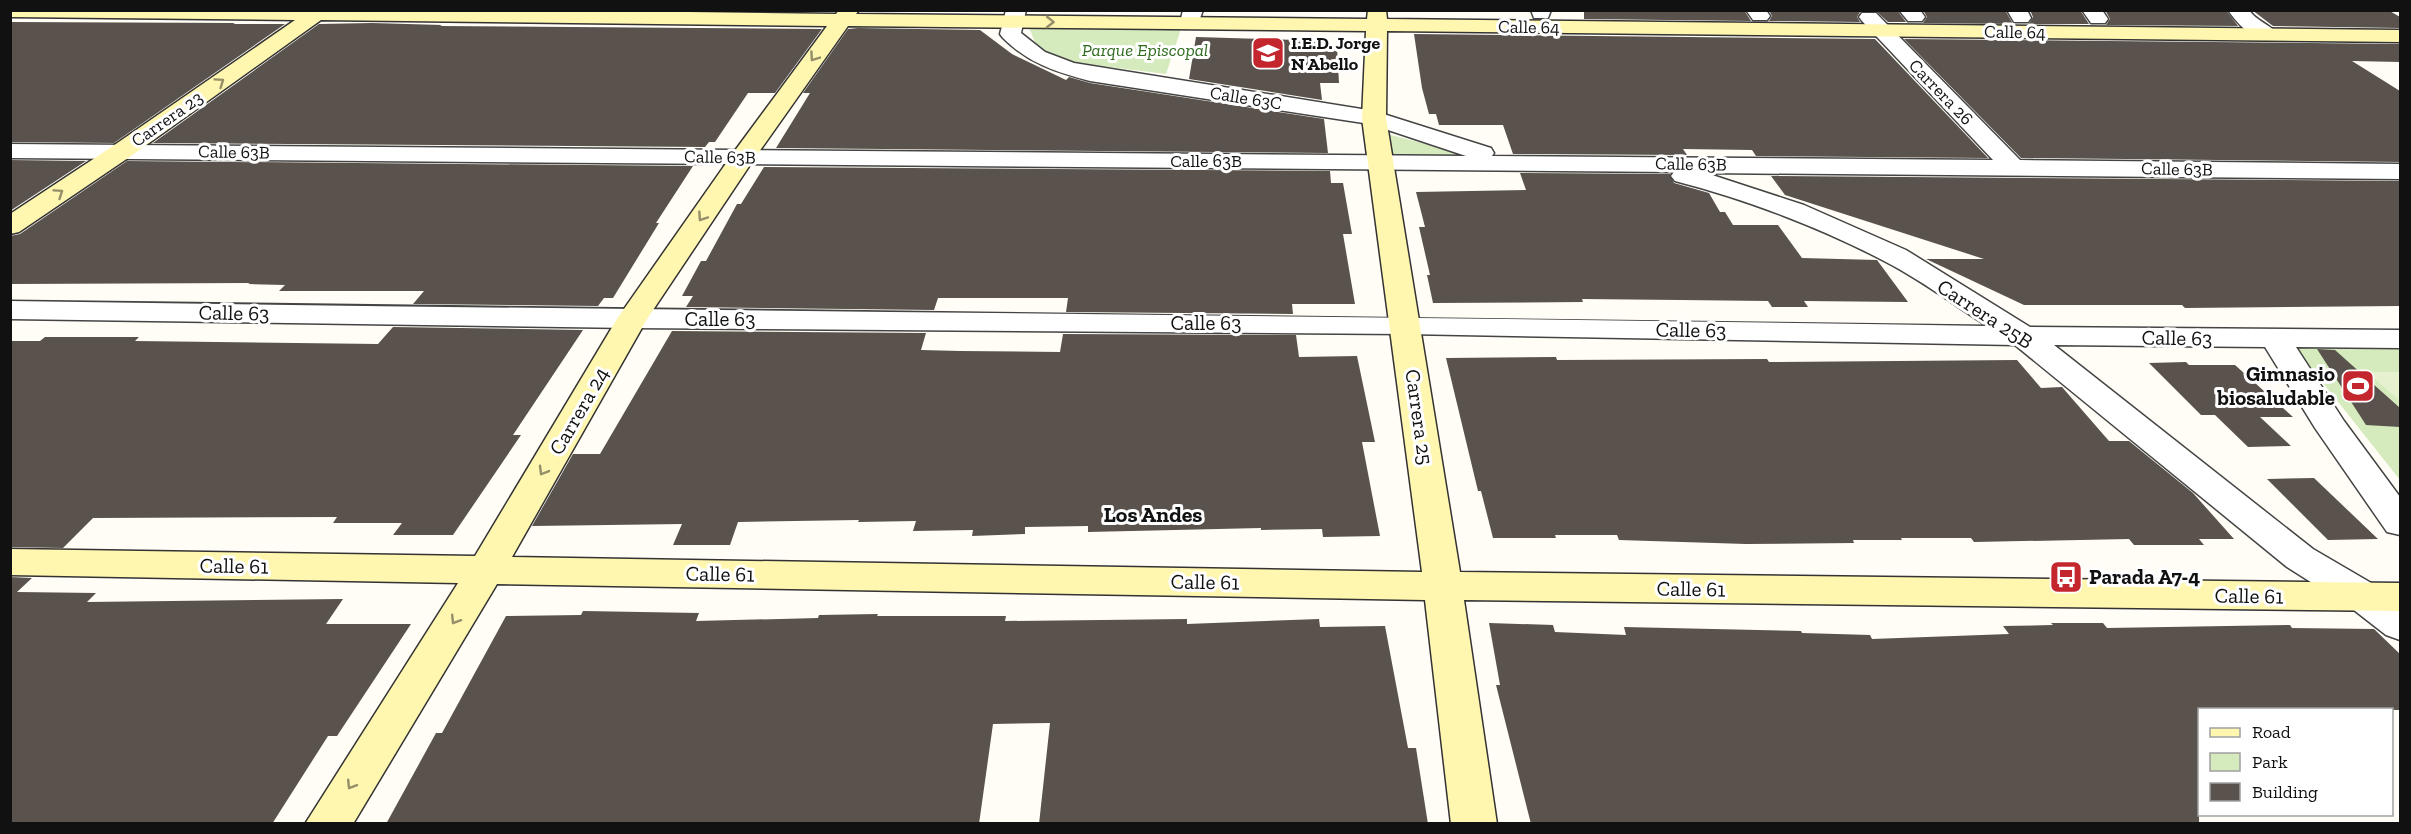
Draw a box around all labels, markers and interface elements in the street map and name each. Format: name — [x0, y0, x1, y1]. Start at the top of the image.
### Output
street label: Calle 64 — [1498, 15, 1560, 39]
one-way arrow — [1046, 16, 1055, 28]
street label: Calle 64 — [1984, 20, 2046, 44]
place label: I.E.D. Jorge N Abello — [1291, 32, 1380, 75]
school or university icon: I.E.D. Jorge N Abello — [1250, 35, 1286, 71]
park label: Parque Episcopal — [1082, 39, 1208, 61]
one-way arrow — [810, 51, 821, 62]
street label: Carrera 26 — [1904, 54, 1978, 130]
one-way arrow — [213, 78, 224, 89]
street label: Calle 63C — [1209, 81, 1283, 115]
street label: Carrera 23 — [127, 86, 207, 152]
street label: Calle 63B — [198, 140, 270, 164]
street label: Calle 63B — [684, 145, 756, 169]
street label: Calle 63B — [1170, 150, 1242, 172]
street label: Calle 63B — [1655, 152, 1727, 176]
street label: Calle 63B — [2141, 157, 2213, 181]
one-way arrow — [52, 189, 63, 200]
one-way arrow — [698, 210, 709, 221]
street label: Carrera 25B — [1933, 273, 2038, 354]
street label: Calle 63 — [198, 299, 270, 326]
street label: Calle 63 — [685, 306, 755, 331]
street label: Calle 63 — [1171, 310, 1241, 335]
street label: Calle 63 — [1655, 316, 1727, 343]
street label: Calle 63 — [2141, 324, 2213, 351]
place label: Gimnasio biosaludable — [2216, 361, 2335, 410]
street label: Carrera 24 — [543, 362, 614, 459]
street label: Carrera 25 — [1400, 367, 1439, 466]
sports icon: Gimnasio biosaludable — [2340, 368, 2376, 404]
one-way arrow — [539, 465, 550, 476]
district label: Los Andes — [1104, 501, 1202, 528]
street label: Calle 61 — [199, 552, 269, 579]
bus stop icon: Parada A7-4 — [2048, 559, 2084, 595]
street label: Calle 61 — [685, 560, 755, 587]
place label: Parada A7-4 — [2089, 564, 2200, 589]
street label: Calle 61 — [1170, 568, 1240, 595]
street label: Calle 61 — [1656, 575, 1726, 602]
street label: Calle 61 — [2214, 582, 2284, 609]
one-way arrow — [450, 614, 462, 624]
legend — [2198, 708, 2393, 816]
text: Road — [2252, 721, 2291, 743]
text: Park — [2252, 751, 2288, 773]
one-way arrow — [347, 779, 359, 789]
text: Building — [2252, 781, 2318, 803]

